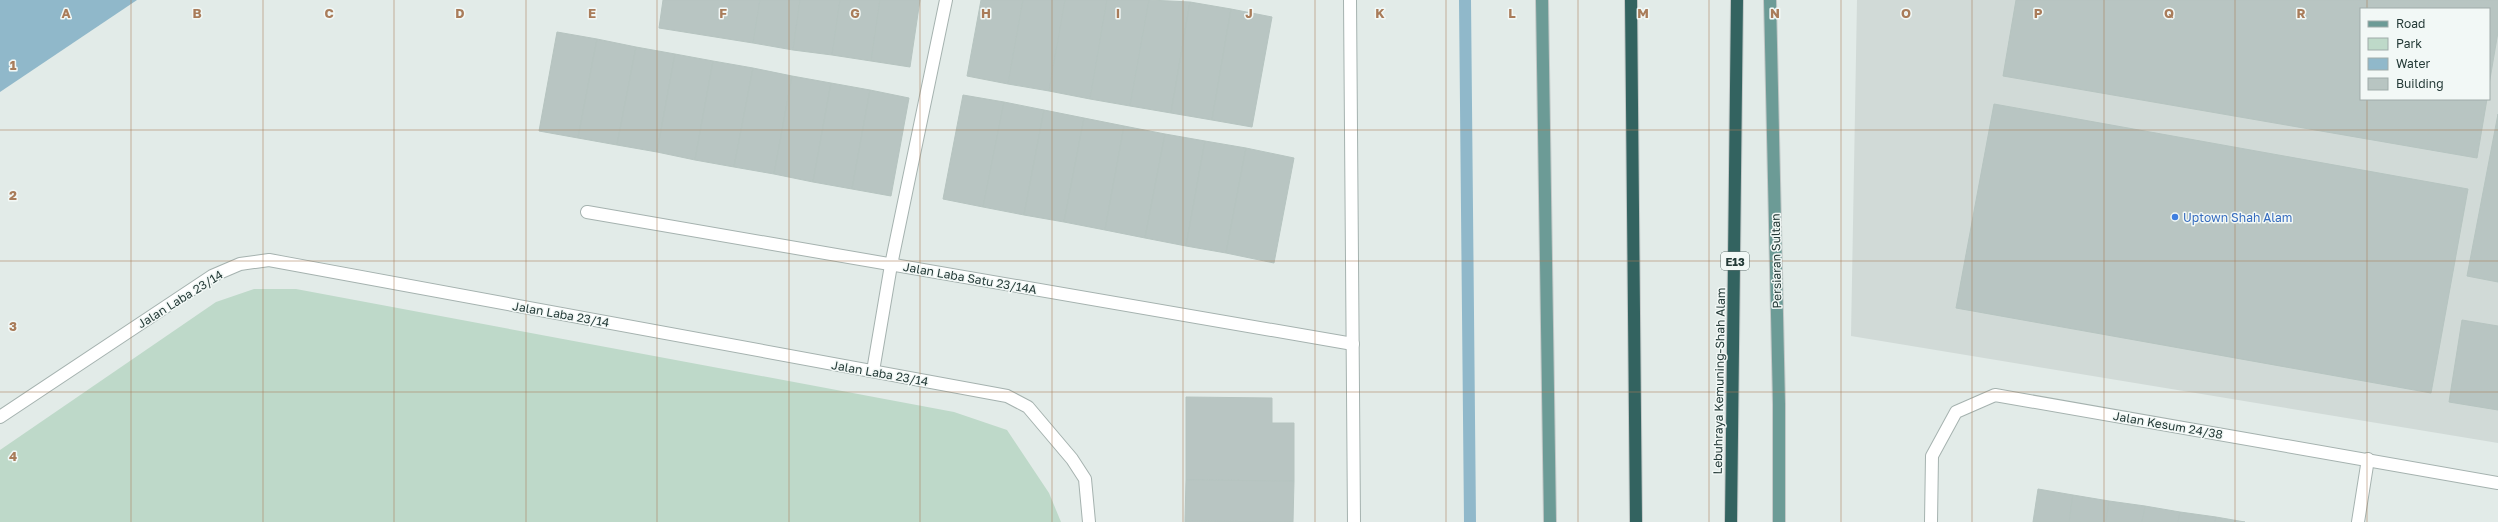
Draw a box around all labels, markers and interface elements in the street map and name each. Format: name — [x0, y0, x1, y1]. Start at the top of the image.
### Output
text: A — [61, 5, 71, 21]
text: B — [192, 5, 202, 21]
text: C — [324, 5, 334, 21]
text: D — [455, 5, 465, 21]
text: E — [588, 5, 596, 21]
text: F — [719, 5, 727, 21]
text: G — [850, 5, 860, 21]
text: H — [981, 5, 991, 21]
text: I — [1116, 5, 1120, 21]
text: J — [1245, 5, 1253, 21]
text: K — [1375, 5, 1385, 21]
text: L — [1508, 5, 1516, 21]
text: M — [1637, 5, 1649, 21]
text: N — [1770, 5, 1780, 21]
text: O — [1901, 5, 1911, 21]
text: P — [2034, 5, 2043, 21]
text: Q — [2164, 5, 2174, 21]
text: R — [2296, 5, 2306, 21]
legend — [2360, 8, 2490, 100]
text: Road — [2396, 16, 2425, 31]
text: Park — [2396, 36, 2422, 51]
text: Water — [2396, 56, 2430, 71]
text: 1 — [10, 57, 17, 73]
text: Building — [2396, 76, 2444, 91]
text: 2 — [9, 187, 17, 203]
place label: Uptown Shah Alam — [2183, 210, 2292, 225]
marker: Uptown Shah Alam — [2170, 212, 2180, 222]
street label: Persiaran Sultan — [1768, 213, 1784, 309]
road number: E13 — [1721, 252, 1749, 270]
street label: Jalan Laba Satu 23/14A — [902, 259, 1038, 297]
street label: Jalan Laba 23/14 — [134, 267, 226, 331]
street label: Lebuhraya Kemuning-Shah Alam — [1710, 287, 1728, 475]
street label: Jalan Laba 23/14 — [511, 298, 611, 330]
text: 3 — [9, 318, 17, 334]
street label: Jalan Laba 23/14 — [830, 357, 930, 389]
street label: Jalan Kesum 24/38 — [2112, 408, 2224, 442]
text: 4 — [9, 448, 17, 464]

